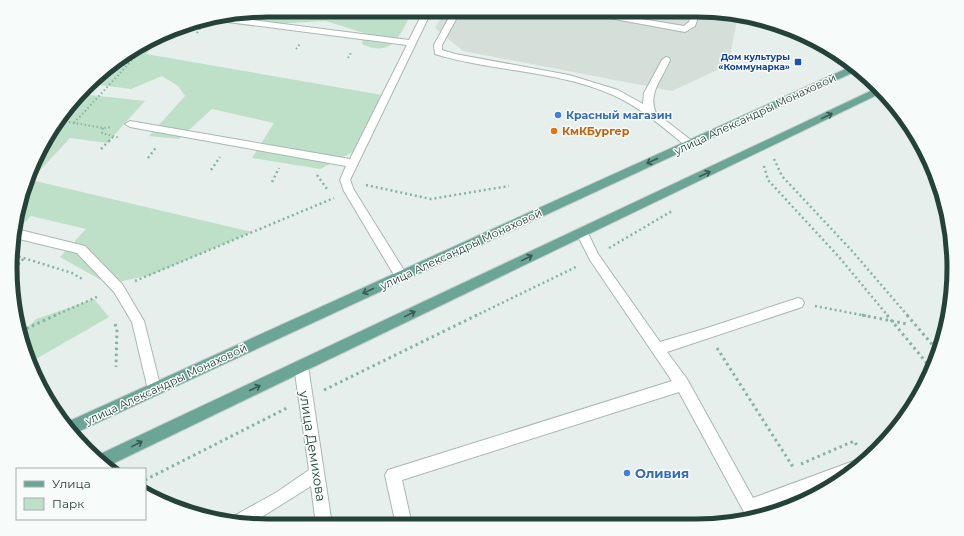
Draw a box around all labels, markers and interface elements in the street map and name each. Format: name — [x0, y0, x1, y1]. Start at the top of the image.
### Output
place label: Дом культуры «Коммунарка» — [718, 51, 790, 72]
marker: Дом культуры «Коммунарка» — [793, 57, 803, 67]
street label: улица Александры Монаховой — [671, 70, 838, 158]
place label: Красный магазин — [566, 108, 672, 122]
marker: Красный магазин — [553, 110, 563, 120]
one-way arrow — [820, 112, 832, 119]
place label: КмКБургер — [562, 124, 630, 138]
marker: КмКБургер — [549, 126, 559, 136]
one-way arrow — [646, 158, 658, 165]
one-way arrow — [698, 170, 710, 177]
street label: улица Александры Монаховой — [377, 205, 544, 293]
one-way arrow — [521, 254, 533, 261]
one-way arrow — [363, 288, 375, 295]
one-way arrow — [403, 310, 415, 317]
street label: улица Александры Монаховой — [82, 340, 249, 428]
one-way arrow — [248, 384, 260, 391]
street label: улица Демихова — [296, 389, 330, 502]
one-way arrow — [131, 440, 143, 447]
place label: Оливия — [635, 465, 689, 481]
legend — [16, 468, 146, 520]
marker: Оливия — [622, 468, 632, 478]
text: Улица — [52, 476, 91, 491]
text: Парк — [52, 496, 84, 511]

